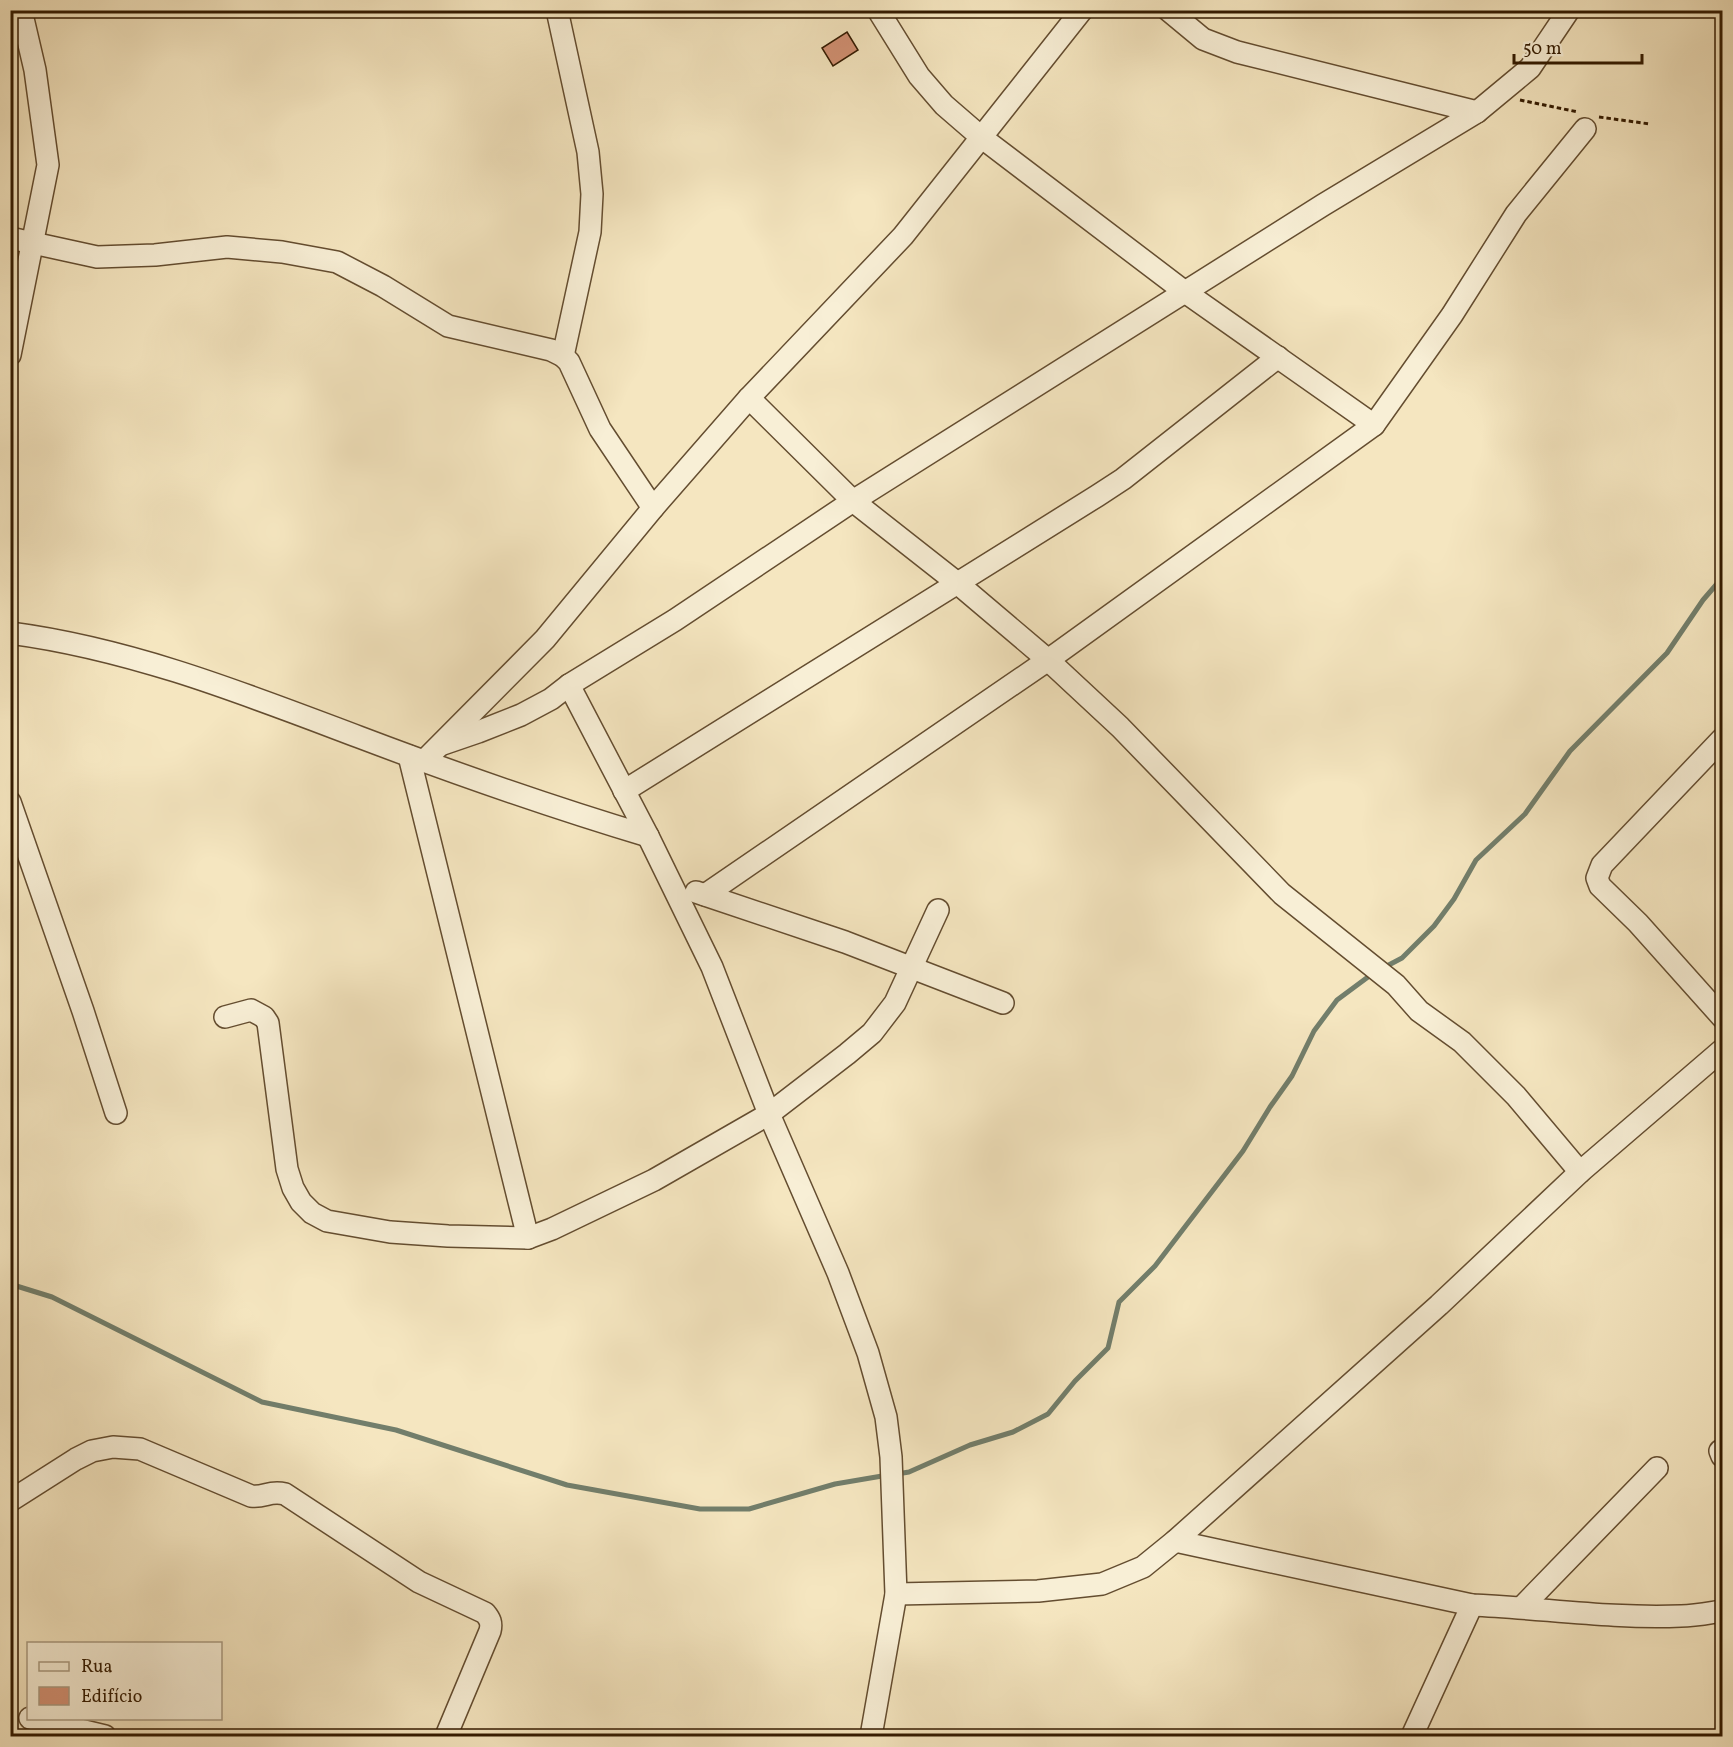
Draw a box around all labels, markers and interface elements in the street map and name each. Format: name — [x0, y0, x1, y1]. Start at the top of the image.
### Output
scale bar — [1514, 27, 1642, 65]
text: 50 m — [1523, 37, 1562, 62]
legend — [27, 1642, 222, 1720]
text: Rua — [81, 1655, 112, 1680]
text: Edifício — [81, 1685, 142, 1710]

